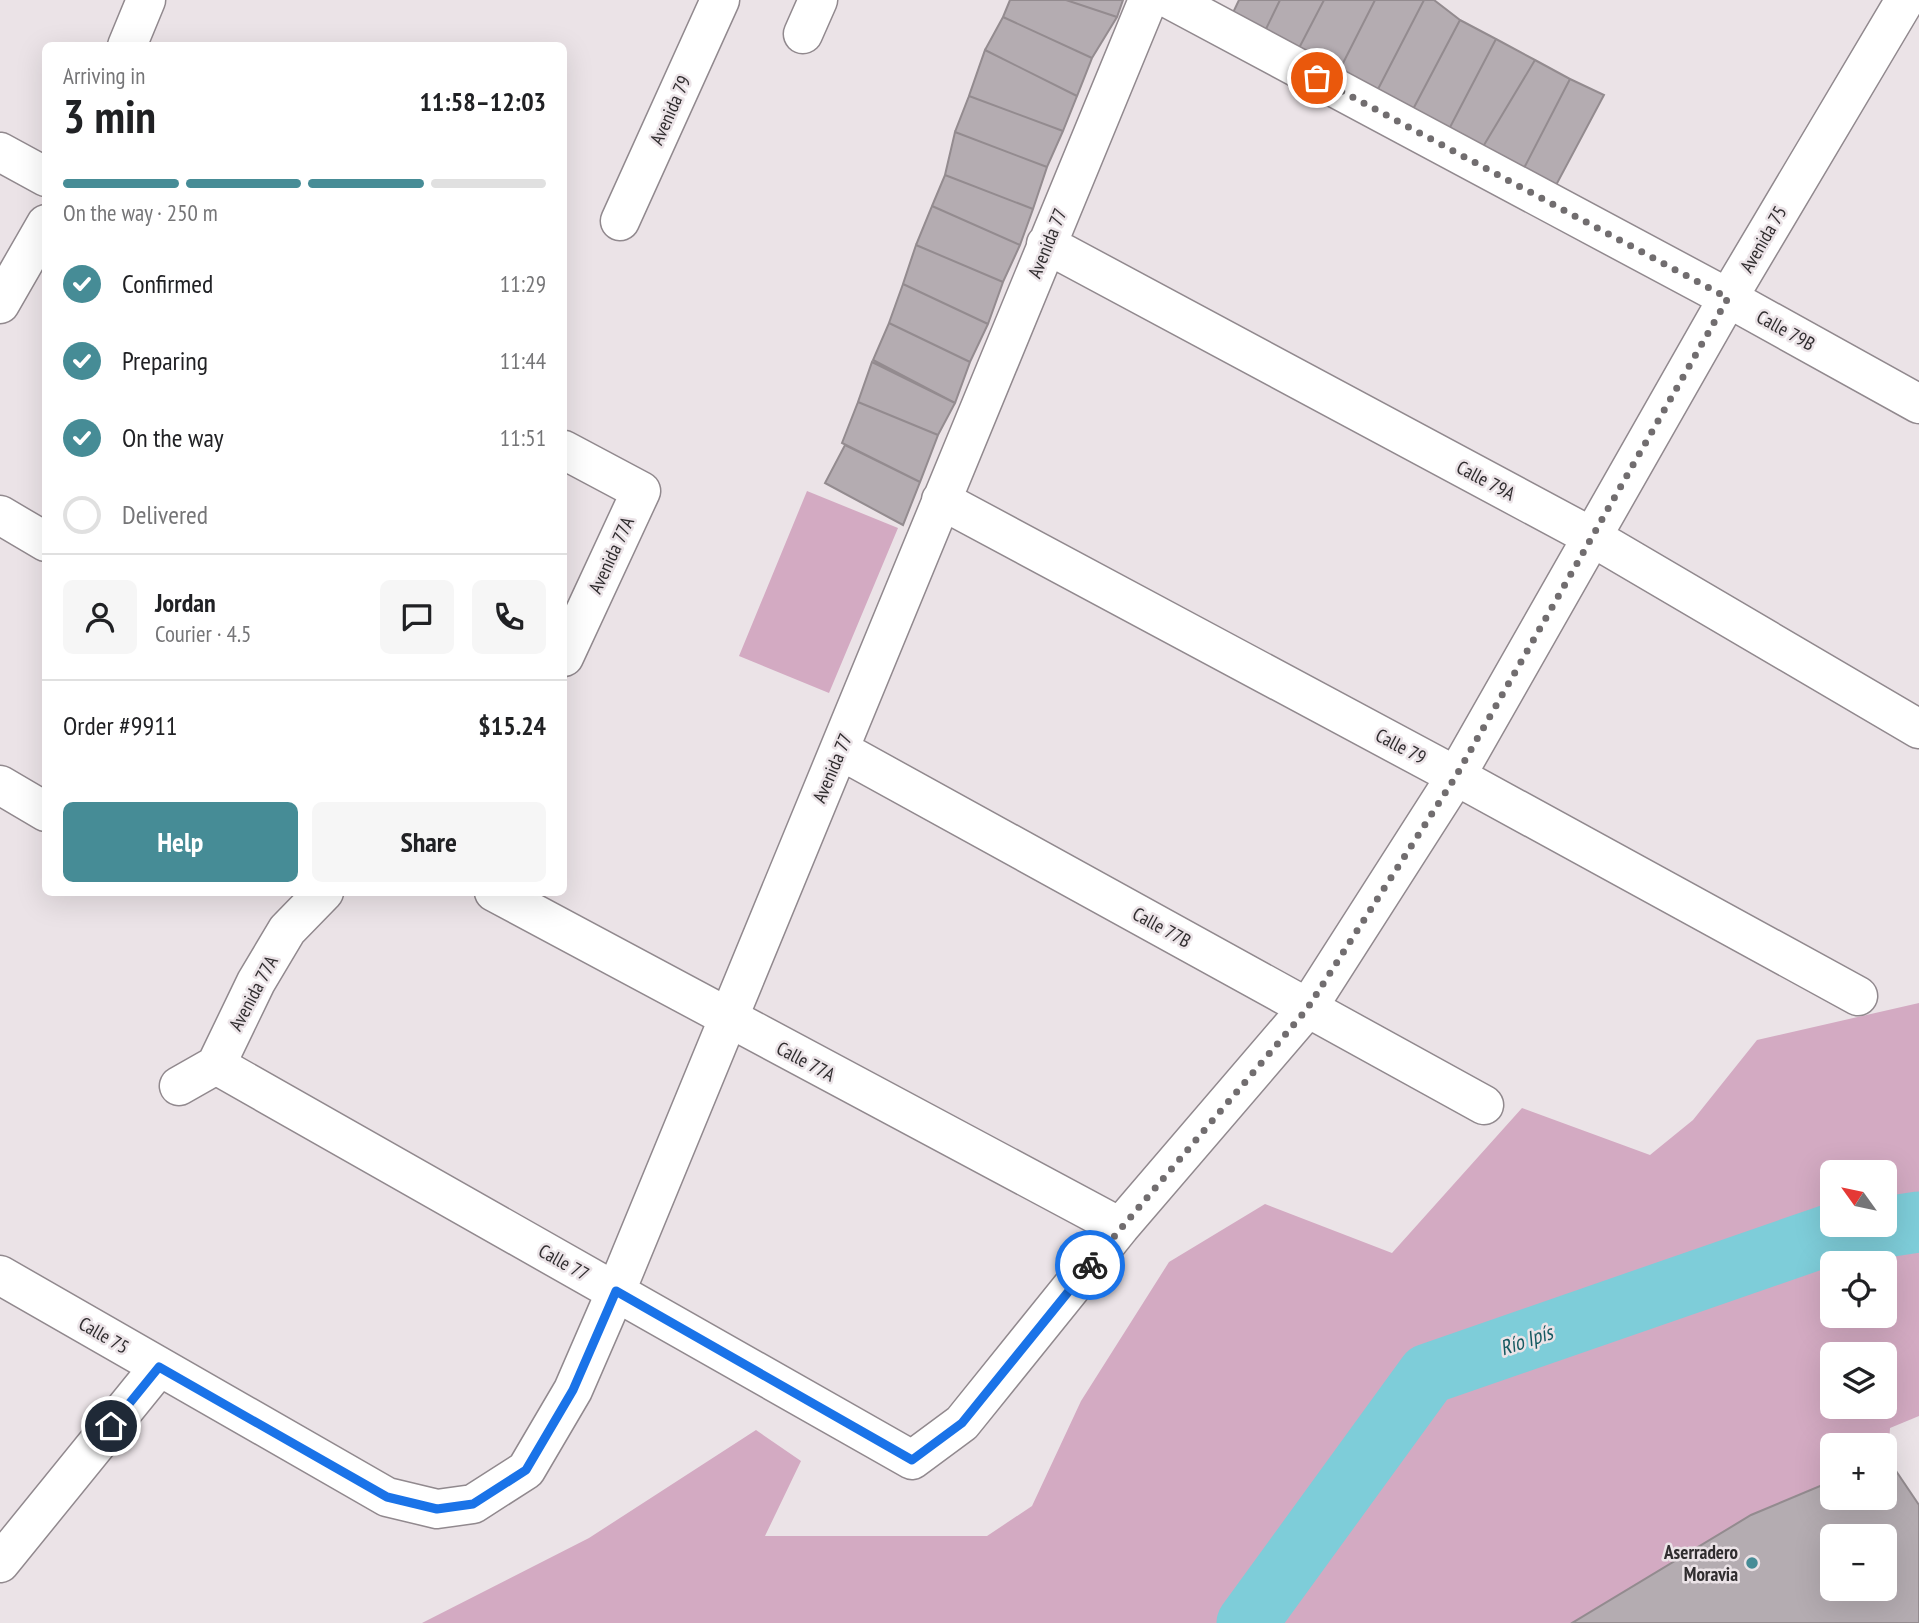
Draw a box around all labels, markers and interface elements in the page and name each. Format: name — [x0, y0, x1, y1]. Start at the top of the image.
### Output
pin — [1287, 48, 1347, 108]
icon: bag — [1298, 59, 1336, 97]
text: Arriving in — [63, 61, 145, 90]
street label: Avenida 79 — [644, 72, 696, 148]
text: 11:58–12:03 — [419, 85, 546, 118]
text: 3 min — [63, 86, 156, 146]
text: On the way · 250 m — [63, 198, 218, 227]
street label: Avenida 75 — [1734, 201, 1792, 277]
street label: Avenida 77 — [1022, 205, 1072, 281]
icon: check — [63, 265, 101, 303]
text: Confirmed — [122, 267, 213, 300]
text: 11:29 — [500, 269, 546, 298]
street label: Calle 79B — [1753, 304, 1819, 356]
icon: check — [63, 342, 101, 380]
text: Preparing — [122, 344, 208, 377]
text: 11:44 — [500, 346, 546, 375]
icon: check — [63, 419, 101, 457]
text: On the way — [122, 421, 224, 454]
text: 11:51 — [500, 423, 546, 452]
street label: Calle 79A — [1453, 455, 1519, 505]
text: Delivered — [122, 498, 208, 531]
street label: Avenida 77A — [583, 513, 639, 597]
button: person — [63, 580, 137, 654]
button: chat — [380, 580, 454, 654]
button: phone — [472, 580, 546, 654]
text: Jordan — [155, 586, 216, 619]
text: Courier · 4.5 — [155, 619, 251, 648]
text: Order #9911 — [63, 709, 178, 742]
text: $15.24 — [478, 709, 546, 742]
street label: Calle 79 — [1372, 723, 1430, 769]
street label: Avenida 77 — [807, 730, 857, 806]
button: Help — [63, 802, 298, 882]
button: Share — [312, 802, 546, 882]
street label: Calle 77B — [1129, 901, 1195, 953]
street label: Avenida 77A — [223, 951, 283, 1035]
street label: Calle 77A — [773, 1036, 839, 1086]
north arrow — [1820, 1160, 1897, 1237]
map controls — [1820, 1160, 1897, 1601]
courier — [1055, 1230, 1125, 1300]
street label: Calle 77 — [535, 1238, 593, 1286]
icon: bike — [1071, 1246, 1109, 1284]
button: locate — [1820, 1251, 1897, 1328]
street label: Calle 75 — [75, 1311, 133, 1359]
water label: Río Ipís — [1496, 1318, 1558, 1362]
button: layers — [1820, 1342, 1897, 1419]
pin — [81, 1396, 141, 1456]
icon: home — [92, 1407, 130, 1445]
button: + — [1820, 1433, 1897, 1510]
button: − — [1820, 1524, 1897, 1601]
place label: Aserradero Moravia — [1663, 1540, 1738, 1586]
marker: Aserradero Moravia — [1744, 1555, 1760, 1571]

